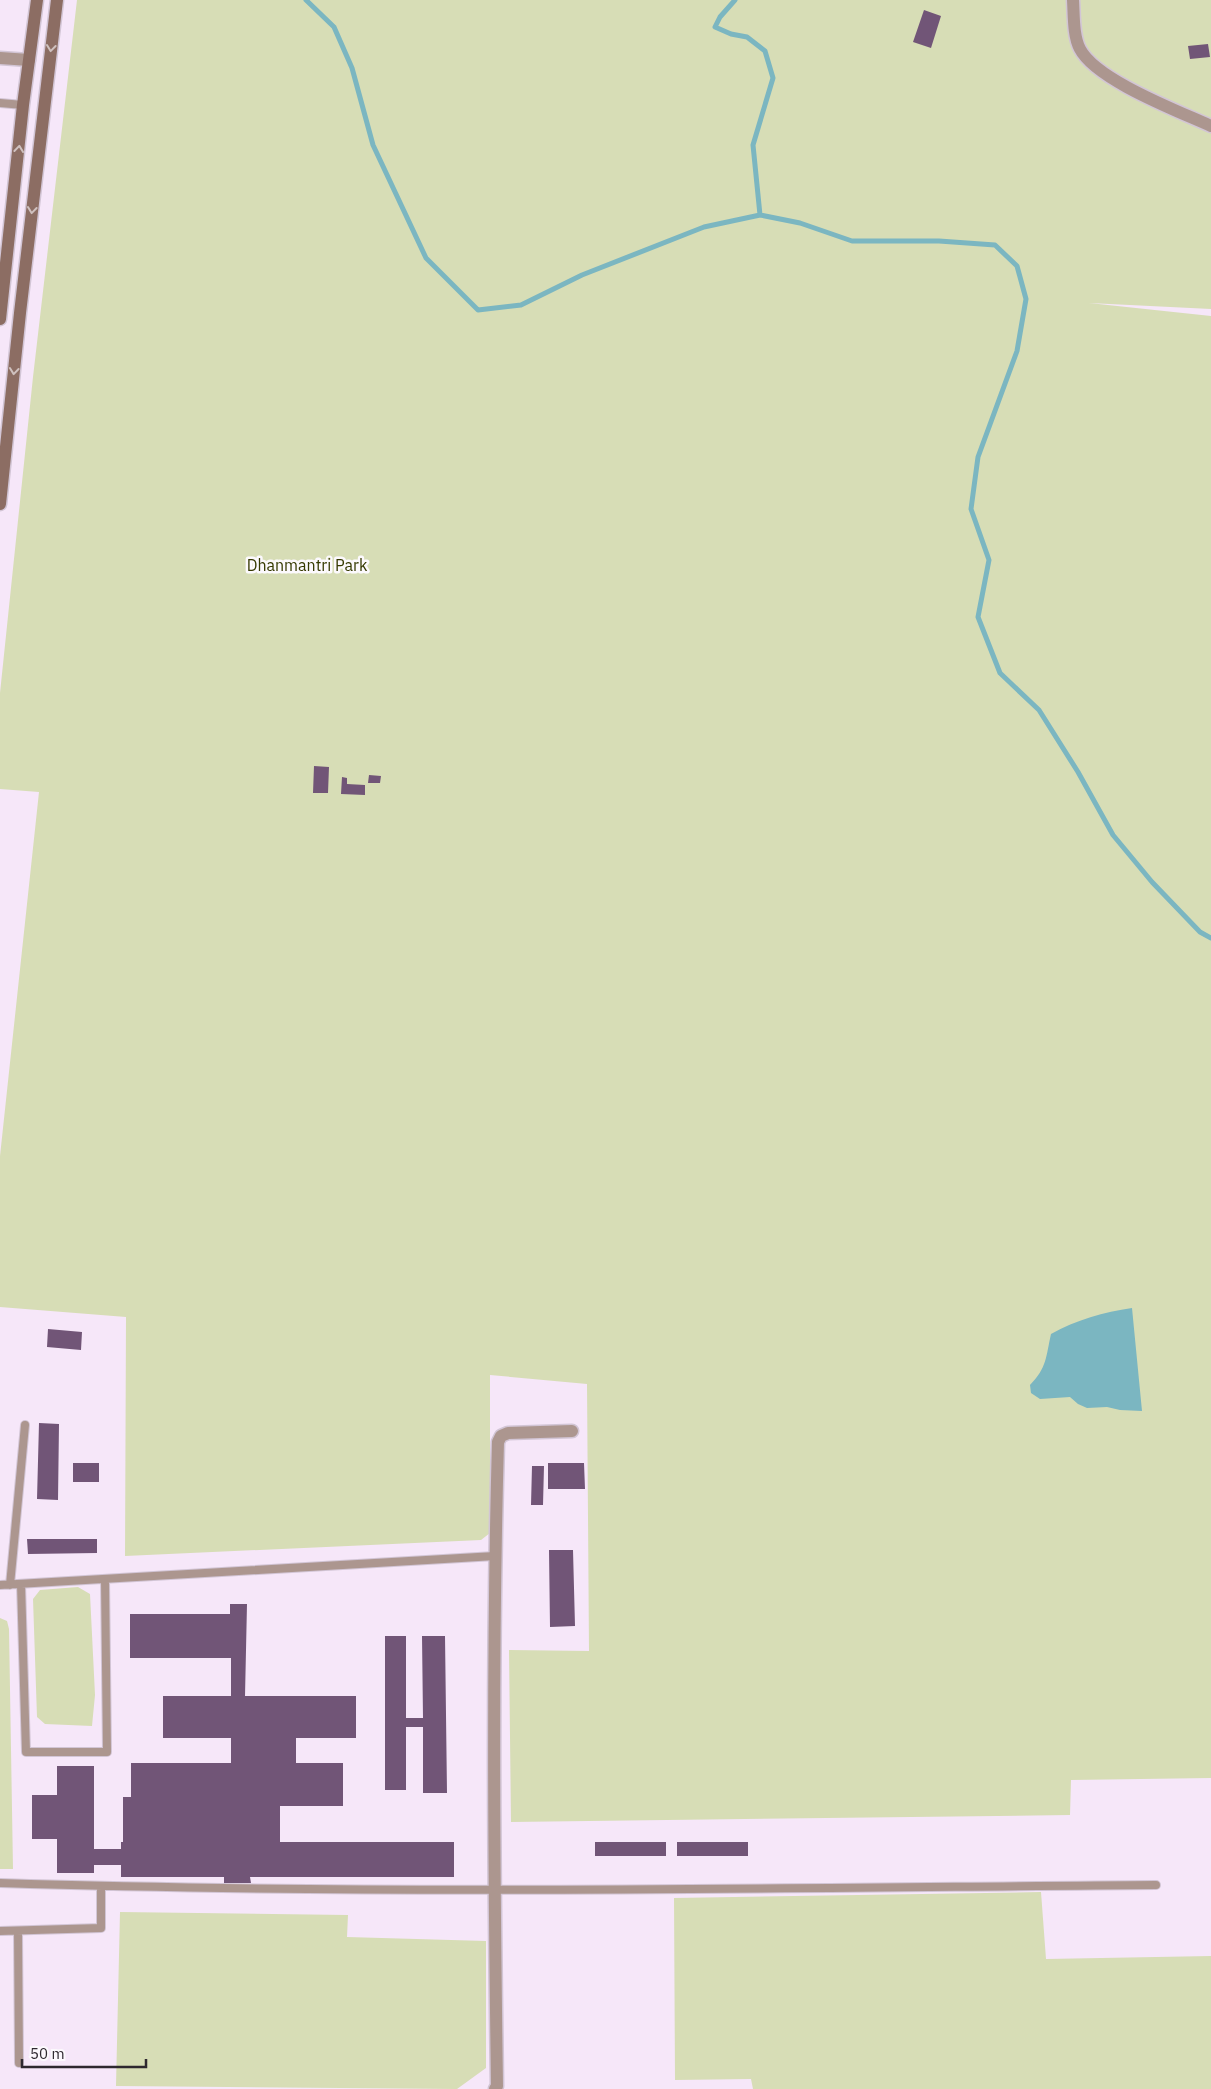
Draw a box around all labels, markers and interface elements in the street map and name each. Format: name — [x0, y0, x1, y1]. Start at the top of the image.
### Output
one-way arrow — [47, 44, 57, 53]
one-way arrow — [13, 144, 24, 152]
one-way arrow — [27, 206, 38, 214]
one-way arrow — [9, 368, 20, 376]
park label: Dhanmantri Park — [247, 555, 368, 575]
scale bar — [22, 2036, 146, 2068]
text: 50 m — [30, 2044, 65, 2063]

